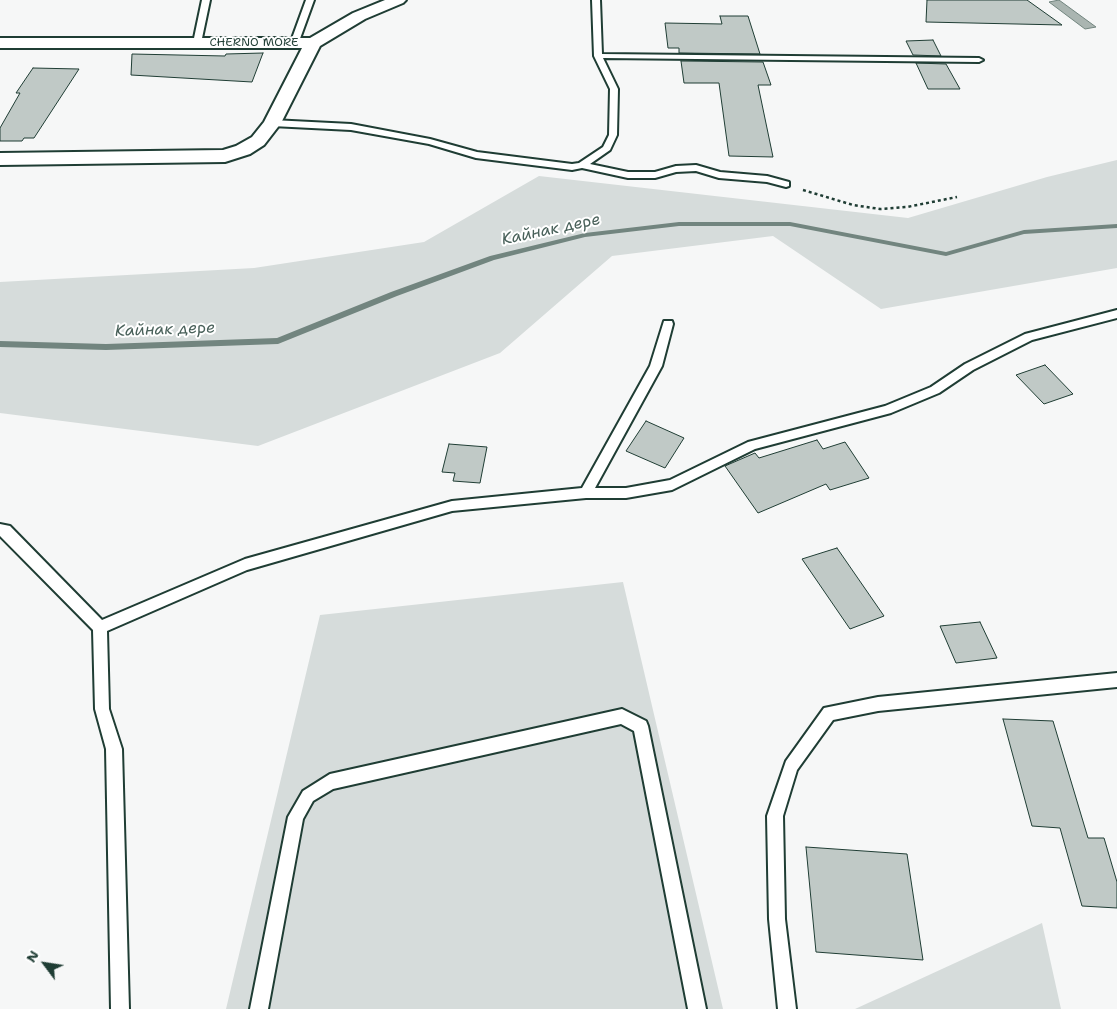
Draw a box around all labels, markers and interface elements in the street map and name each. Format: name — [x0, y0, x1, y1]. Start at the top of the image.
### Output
street label: CHERNO MORE — [209, 36, 299, 50]
water label: Кайнак дере — [500, 210, 602, 250]
water label: Кайнак дере — [114, 319, 216, 341]
north arrow — [20, 939, 70, 989]
text: N — [22, 947, 43, 966]

